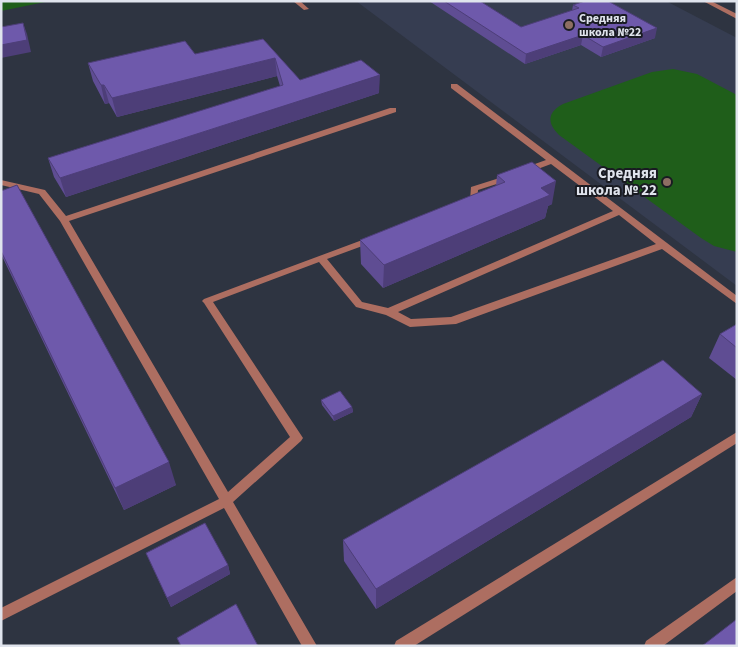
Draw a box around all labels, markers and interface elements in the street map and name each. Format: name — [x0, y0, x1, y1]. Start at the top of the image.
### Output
place label: Средняя школа №22 — [579, 10, 641, 41]
marker: Средняя школа №22 — [563, 19, 575, 31]
place label: Средняя школа № 22 — [576, 163, 657, 201]
marker: Средняя школа № 22 — [661, 176, 673, 188]

